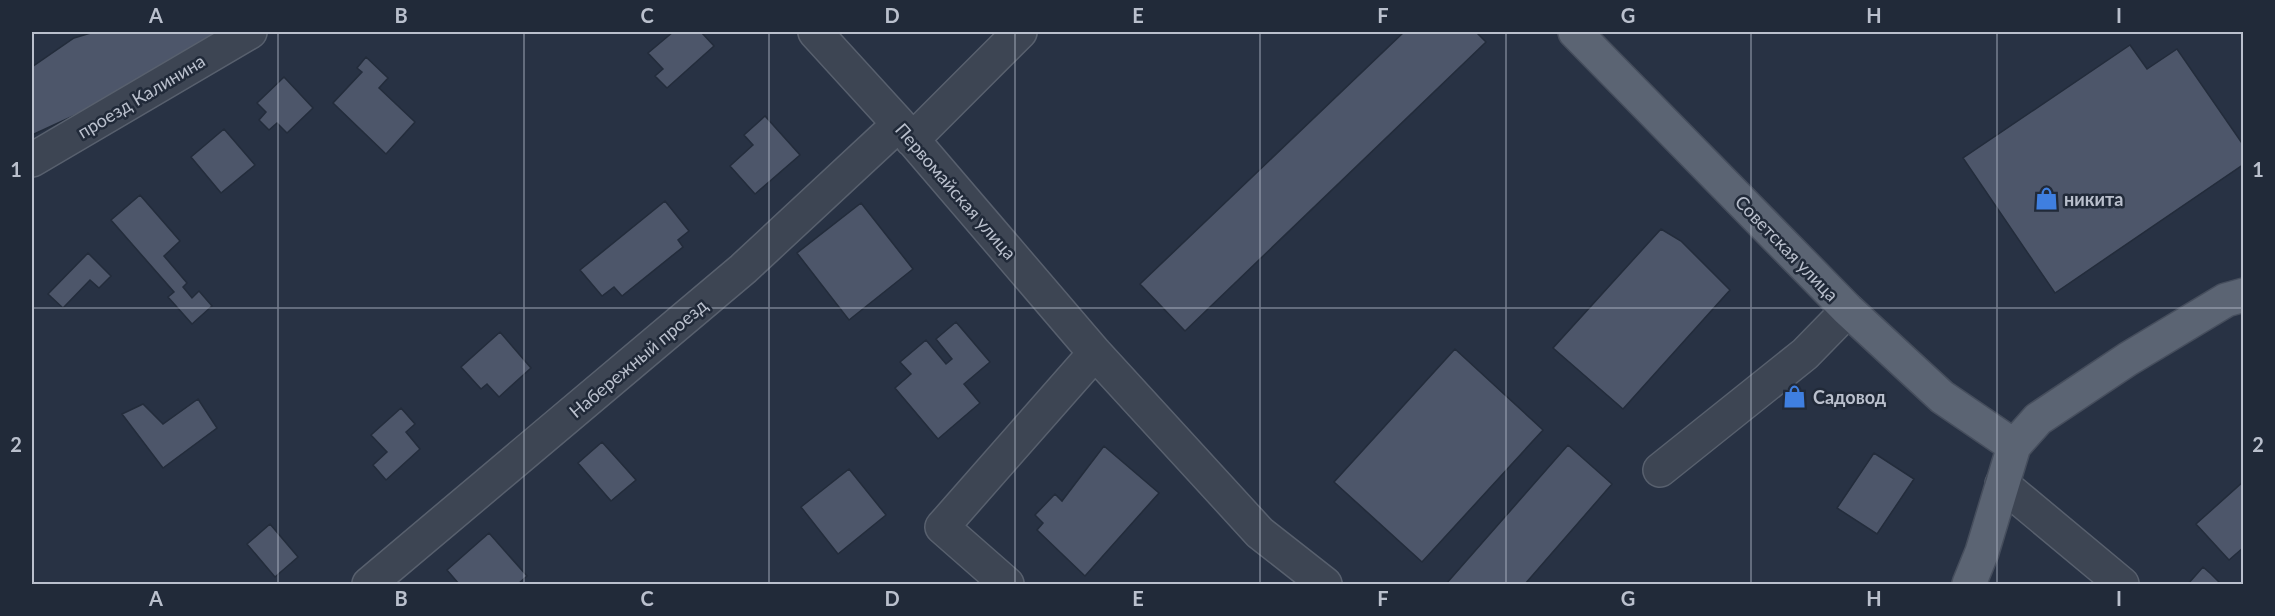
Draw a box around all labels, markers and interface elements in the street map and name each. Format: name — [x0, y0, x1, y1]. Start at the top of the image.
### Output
text: A — [148, 3, 163, 27]
text: B — [394, 3, 408, 27]
text: C — [640, 3, 654, 27]
text: D — [884, 3, 900, 27]
text: E — [1132, 3, 1144, 27]
text: F — [1377, 3, 1389, 27]
text: G — [1621, 3, 1635, 27]
text: H — [1866, 3, 1882, 27]
text: I — [2116, 3, 2122, 27]
street label: проезд Калинина — [73, 49, 209, 143]
street label: Первомайская улица — [891, 118, 1021, 264]
text: 1 — [10, 157, 22, 181]
text: 1 — [2252, 157, 2264, 181]
shop icon: никита — [2033, 186, 2059, 212]
place label: никита — [2064, 188, 2123, 210]
street label: Советская улица — [1731, 191, 1843, 305]
street label: Набережный проезд — [565, 294, 711, 422]
shop icon: Садовод — [1782, 384, 1808, 410]
place label: Садовод — [1813, 386, 1887, 408]
text: 2 — [10, 432, 22, 456]
text: 2 — [2252, 432, 2264, 456]
text: A — [148, 586, 163, 610]
text: B — [394, 586, 408, 610]
text: C — [640, 586, 654, 610]
text: D — [884, 586, 900, 610]
text: E — [1132, 586, 1144, 610]
text: F — [1377, 586, 1389, 610]
text: G — [1621, 586, 1635, 610]
text: H — [1866, 586, 1882, 610]
text: I — [2116, 586, 2122, 610]

